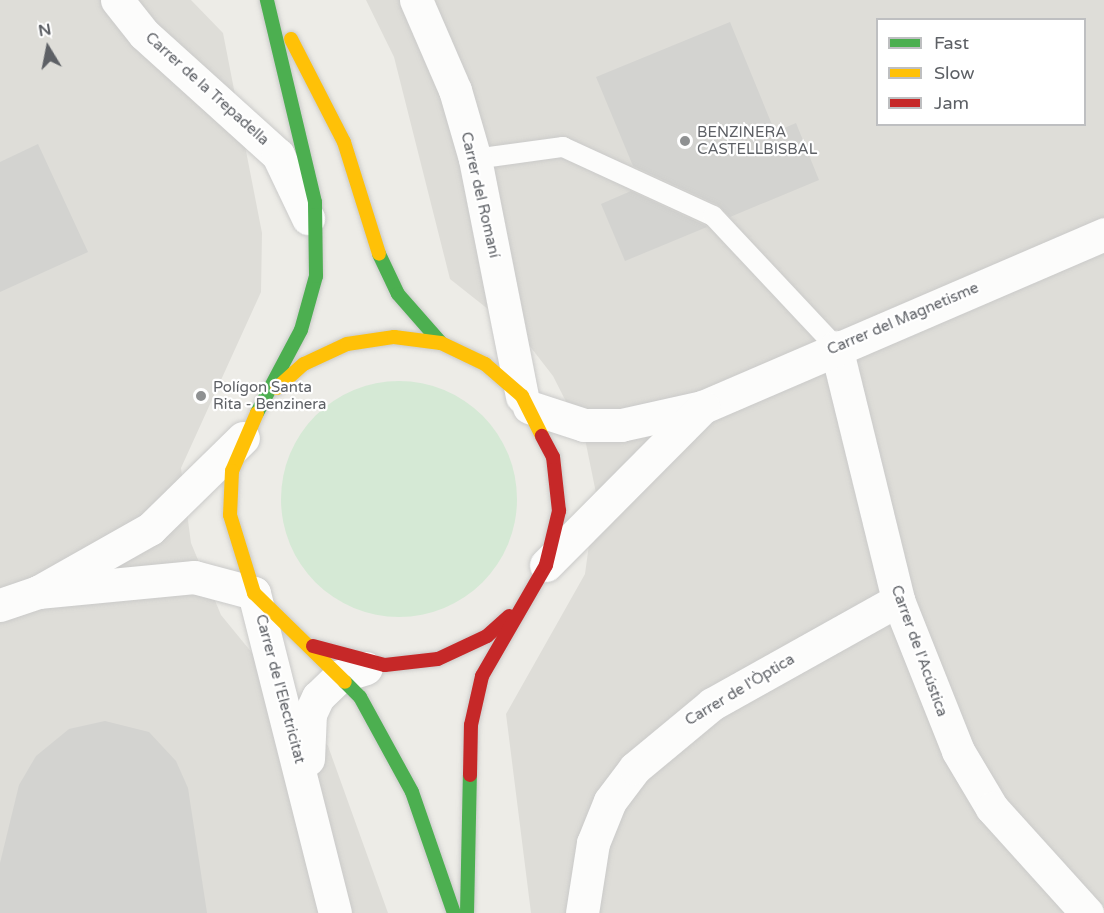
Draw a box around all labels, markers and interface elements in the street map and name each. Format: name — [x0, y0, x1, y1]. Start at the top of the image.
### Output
north arrow — [18, 18, 78, 78]
legend — [876, 18, 1086, 126]
text: N — [37, 19, 53, 41]
street label: Carrer de la Trepadella — [141, 29, 273, 149]
text: Fast — [934, 32, 969, 54]
text: Slow — [934, 62, 975, 84]
text: Jam — [934, 92, 969, 114]
place label: BENZINERA CASTELLBISBAL — [697, 123, 817, 158]
street label: Carrer del Romaní — [457, 130, 503, 260]
marker: BENZINERA CASTELLBISBAL — [678, 134, 692, 148]
street label: Carrer del Magnetisme — [825, 279, 981, 359]
place label: Polígon Santa Rita - Benzinera — [213, 378, 326, 413]
marker: Polígon Santa Rita - Benzinera — [194, 389, 208, 403]
street label: Carrer de l'Acústica — [887, 583, 951, 719]
street label: Carrer de l'Electricitat — [251, 612, 309, 766]
street label: Carrer de l'Òptica — [682, 650, 798, 730]

